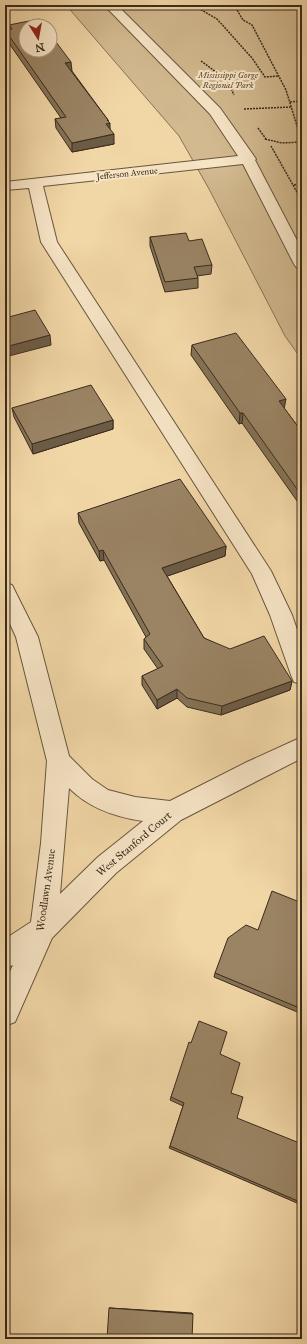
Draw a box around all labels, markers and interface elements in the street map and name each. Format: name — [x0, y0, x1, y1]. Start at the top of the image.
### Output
north arrow — [18, 18, 58, 58]
text: N — [33, 40, 46, 55]
park label: Mississippi Gorge Regional Park — [197, 69, 259, 90]
street label: Jefferson Avenue — [95, 164, 158, 183]
street label: West Stanford Court — [94, 809, 174, 879]
street label: Woodlawn Avenue — [34, 848, 58, 932]

